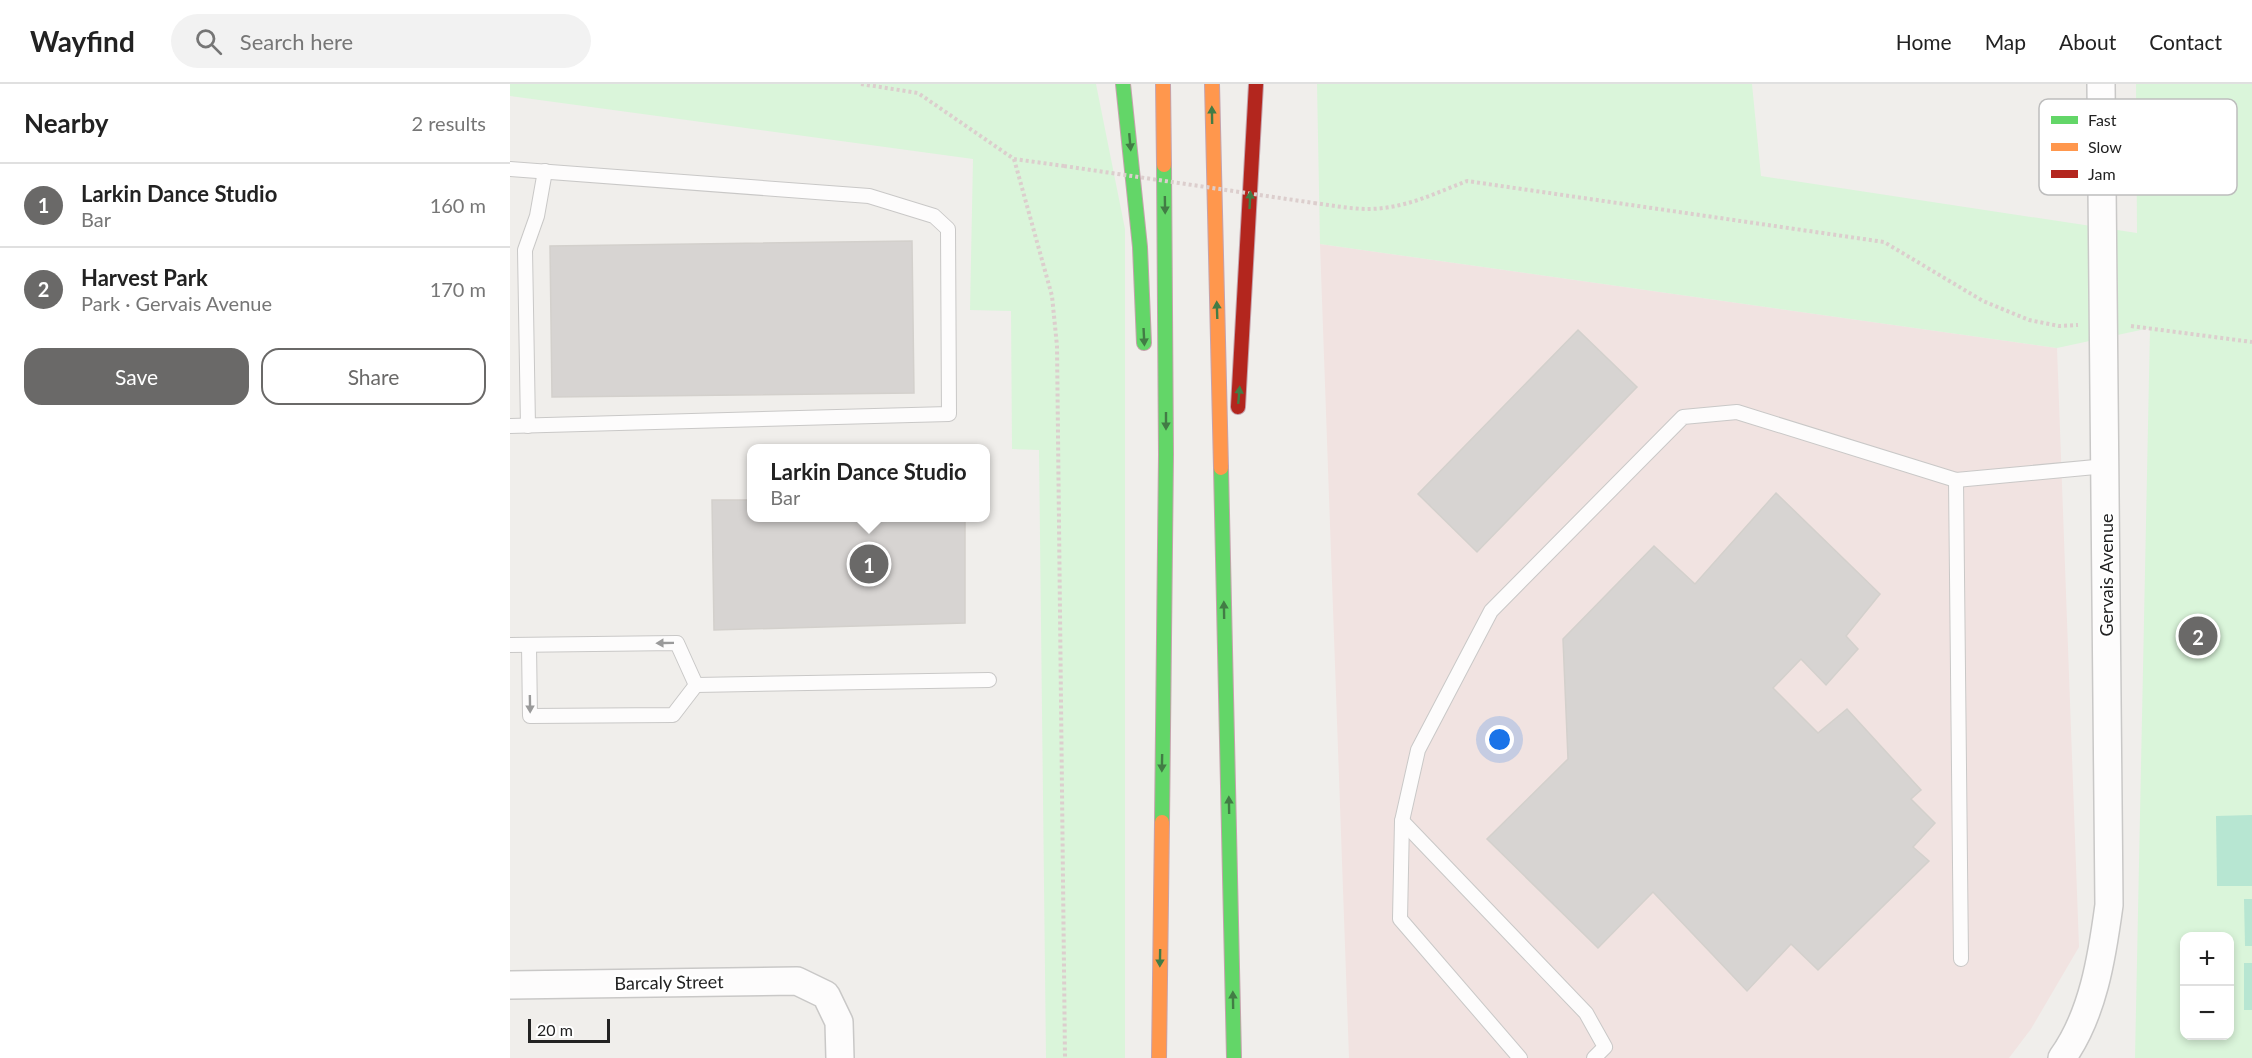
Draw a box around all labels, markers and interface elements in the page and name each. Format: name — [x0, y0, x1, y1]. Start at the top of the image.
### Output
search box — [171, 14, 591, 68]
text: Wayfind — [30, 24, 135, 58]
icon: search — [192, 25, 225, 58]
text: Search here — [240, 28, 353, 55]
text: Home — [1896, 29, 1952, 54]
text: Map — [1985, 29, 2026, 54]
text: About — [2059, 29, 2116, 54]
text: Contact — [2149, 29, 2222, 54]
legend — [2039, 99, 2237, 195]
one-way arrow — [1207, 106, 1217, 125]
text: Nearby — [24, 107, 109, 139]
text: Fast — [2088, 110, 2117, 129]
text: 2 results — [411, 111, 486, 135]
one-way arrow — [1125, 133, 1135, 152]
text: Slow — [2088, 137, 2122, 156]
text: Jam — [2088, 164, 2116, 183]
text: Larkin Dance Studio — [81, 180, 277, 207]
one-way arrow — [1245, 191, 1254, 210]
text: 1 — [38, 193, 49, 217]
text: 160 m — [430, 193, 486, 217]
one-way arrow — [1160, 196, 1170, 215]
text: Bar — [81, 207, 111, 231]
text: Harvest Park — [81, 264, 208, 291]
text: 2 — [38, 277, 49, 301]
text: 170 m — [430, 277, 486, 301]
text: Park · Gervais Avenue — [81, 291, 272, 315]
one-way arrow — [1212, 301, 1221, 320]
one-way arrow — [1140, 327, 1149, 346]
button: Save — [24, 348, 249, 405]
button: Share — [261, 348, 486, 405]
one-way arrow — [1234, 385, 1244, 404]
one-way arrow — [1161, 412, 1171, 431]
popup — [747, 444, 990, 522]
text: Larkin Dance Studio — [770, 458, 967, 485]
text: Bar — [770, 485, 800, 509]
street label: Gervais Avenue — [2095, 514, 2117, 636]
pin: 1 — [850, 542, 888, 586]
one-way arrow — [1220, 600, 1229, 619]
pin: 2 — [2178, 614, 2218, 658]
one-way arrow — [656, 638, 675, 648]
one-way arrow — [525, 695, 535, 714]
your location — [1485, 725, 1514, 754]
one-way arrow — [1157, 753, 1167, 772]
one-way arrow — [1224, 795, 1233, 814]
map controls — [2180, 932, 2234, 1040]
button: + — [2180, 932, 2234, 986]
one-way arrow — [1155, 948, 1165, 967]
street label: Barcaly Street — [614, 970, 724, 994]
button: − — [2180, 986, 2234, 1040]
one-way arrow — [1228, 990, 1237, 1009]
scale bar — [528, 1016, 610, 1044]
text: 20 m — [537, 1020, 573, 1039]

